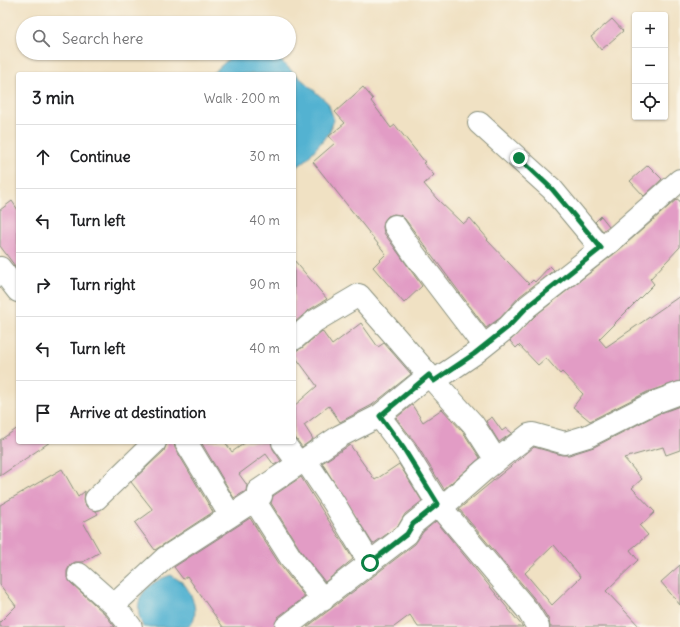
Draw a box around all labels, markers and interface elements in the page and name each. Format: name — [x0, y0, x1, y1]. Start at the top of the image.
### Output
map controls — [632, 12, 668, 120]
button: + — [632, 12, 668, 48]
search box — [16, 16, 296, 60]
icon: search — [30, 27, 52, 49]
text: Search here — [62, 29, 143, 48]
button: − — [632, 48, 668, 84]
button: locate — [632, 84, 668, 120]
text: 3 min — [32, 87, 74, 109]
text: Walk · 200 m — [204, 90, 280, 107]
icon: ahead — [32, 146, 54, 168]
text: Continue — [70, 147, 131, 166]
text: 30 m — [250, 148, 280, 165]
route end — [510, 149, 528, 167]
icon: left — [32, 210, 54, 232]
text: Turn left — [70, 211, 125, 230]
text: 40 m — [249, 212, 280, 229]
icon: right — [32, 274, 54, 296]
text: Turn right — [70, 275, 135, 294]
text: 90 m — [249, 276, 280, 293]
icon: left — [32, 338, 54, 360]
text: Turn left — [70, 339, 125, 358]
text: 40 m — [249, 340, 280, 357]
icon: arrive — [32, 402, 54, 424]
text: Arrive at destination — [70, 403, 206, 422]
route start — [361, 554, 379, 572]

